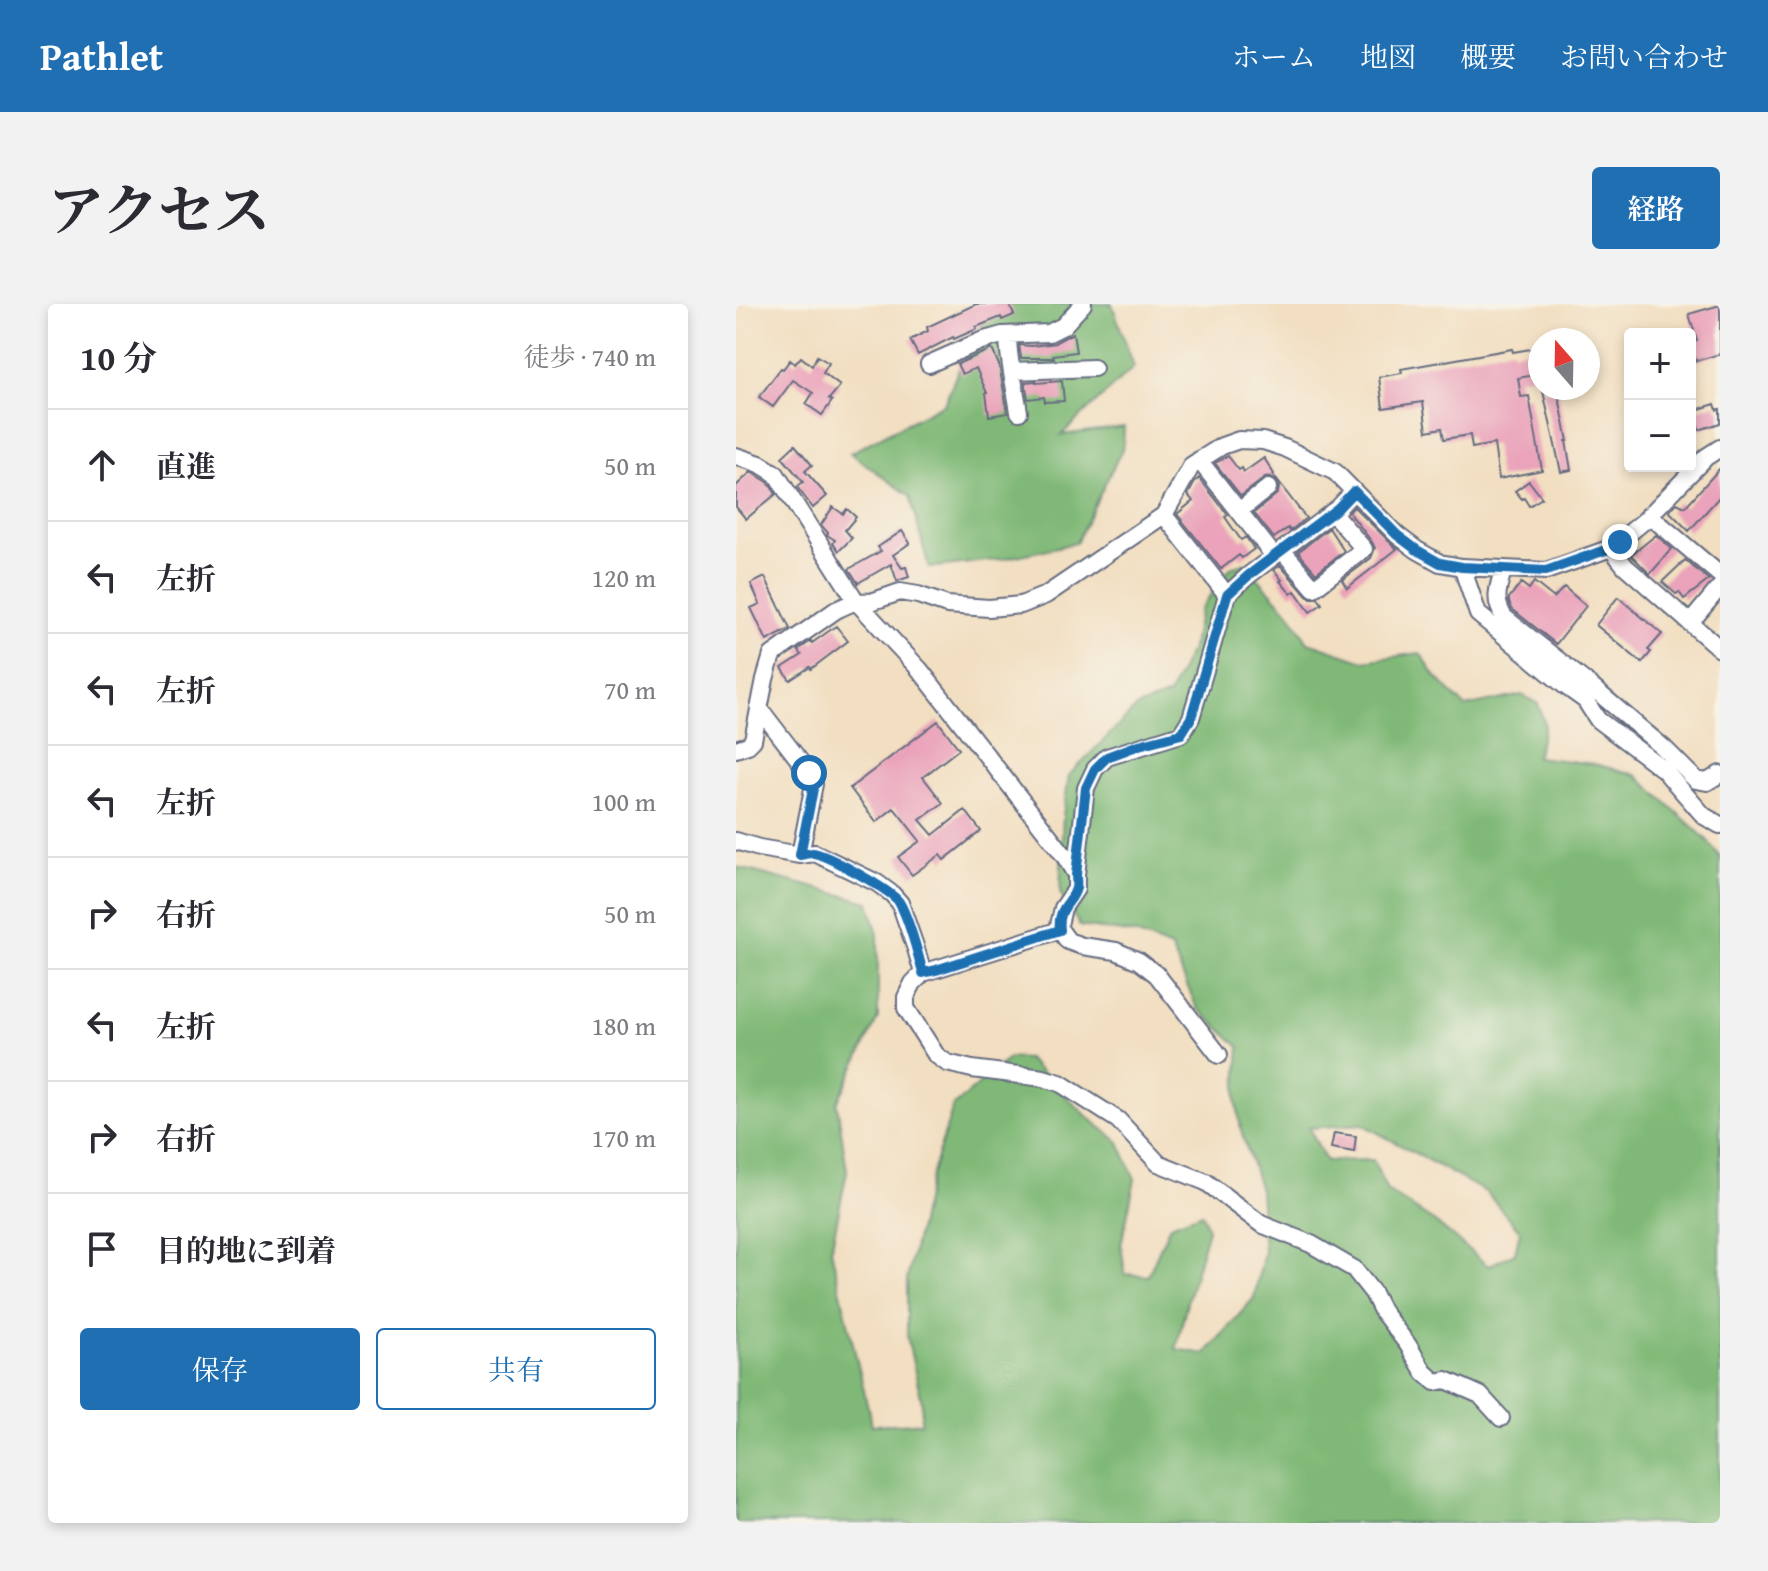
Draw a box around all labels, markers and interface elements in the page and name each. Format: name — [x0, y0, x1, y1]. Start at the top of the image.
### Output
text: Pathlet — [40, 28, 163, 84]
text: ホーム — [1232, 36, 1316, 77]
text: 地図 — [1360, 36, 1416, 77]
text: 概要 — [1460, 36, 1516, 77]
text: お問い合わせ — [1560, 36, 1728, 77]
button: 経路 — [1592, 167, 1720, 249]
text: アクセス — [48, 168, 270, 251]
north arrow — [1528, 328, 1600, 400]
map controls — [1624, 328, 1696, 472]
button: + — [1624, 328, 1696, 400]
text: 10 分 — [80, 333, 157, 382]
text: 徒歩 · 740 m — [524, 337, 656, 376]
button: − — [1624, 400, 1696, 472]
icon: ahead — [80, 443, 124, 487]
text: 直進 — [156, 444, 216, 488]
text: 50 m — [604, 446, 656, 485]
route end — [1602, 524, 1638, 560]
icon: left — [80, 555, 124, 599]
text: 左折 — [156, 556, 216, 600]
text: 120 m — [591, 558, 656, 597]
icon: left — [80, 667, 124, 711]
text: 左折 — [156, 668, 216, 712]
text: 70 m — [604, 670, 656, 709]
route start — [791, 755, 827, 791]
icon: left — [80, 779, 124, 823]
text: 左折 — [156, 780, 216, 824]
text: 100 m — [591, 782, 656, 821]
icon: right — [80, 891, 124, 935]
text: 右折 — [156, 892, 216, 936]
text: 50 m — [604, 894, 656, 933]
icon: left — [80, 1003, 124, 1047]
text: 左折 — [156, 1004, 216, 1048]
text: 180 m — [591, 1006, 656, 1045]
icon: right — [80, 1115, 124, 1159]
text: 右折 — [156, 1116, 216, 1160]
text: 170 m — [591, 1118, 656, 1157]
icon: arrive — [80, 1227, 124, 1271]
text: 目的地に到着 — [156, 1228, 336, 1272]
button: 保存 — [80, 1328, 360, 1410]
button: 共有 — [376, 1328, 656, 1410]

